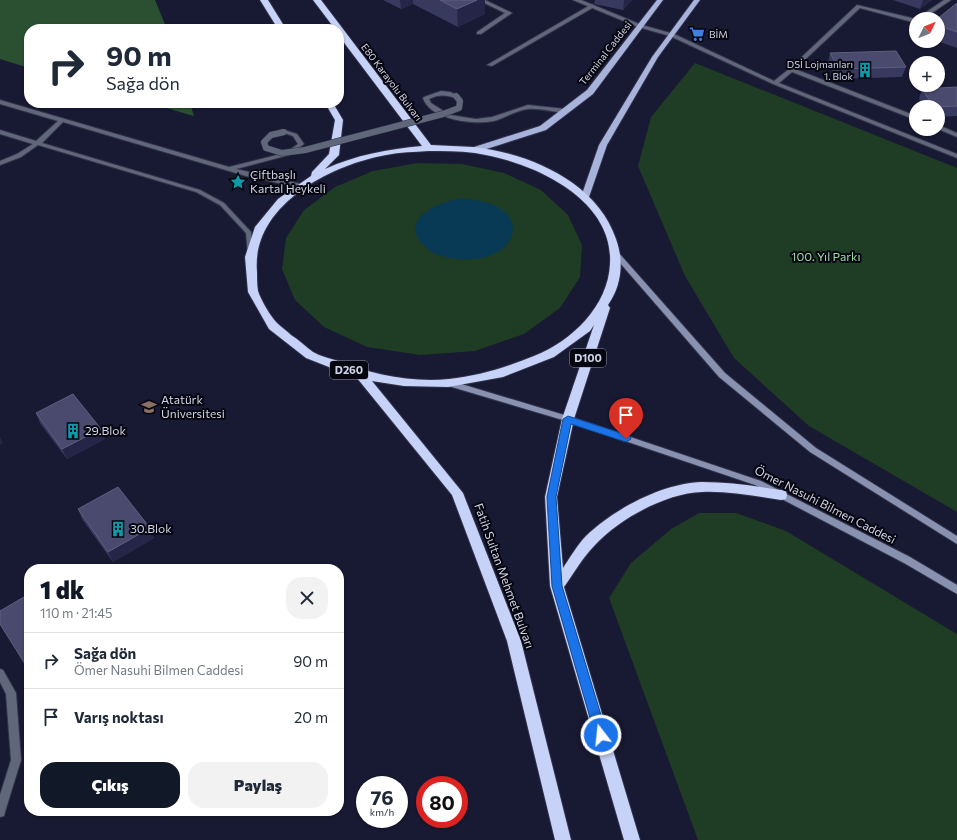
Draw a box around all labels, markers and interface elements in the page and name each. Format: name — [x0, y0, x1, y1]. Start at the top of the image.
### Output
north arrow — [909, 12, 945, 48]
map controls — [909, 12, 945, 136]
street label: Terminal Caddesi — [576, 19, 634, 87]
supermarket icon: BİM — [688, 25, 706, 43]
place label: BİM — [709, 28, 728, 40]
text: 90 m — [106, 38, 172, 72]
icon: right — [40, 40, 92, 92]
street label: E80 Karayolu Bulvarı — [359, 41, 425, 123]
button: + — [909, 56, 945, 92]
place label: DSİ Lojmanları 1. Blok — [787, 58, 854, 82]
building icon: DSİ Lojmanları 1. Blok — [856, 61, 874, 79]
text: Sağa dön — [106, 72, 180, 94]
button: − — [909, 100, 945, 136]
place label: Çiftbaşlı Kartal Heykeli — [250, 167, 326, 195]
place icon: Çiftbaşlı Kartal Heykeli — [229, 173, 247, 191]
park label: 100. Yıl Parkı — [791, 249, 861, 263]
road number: D100 — [570, 349, 606, 367]
road number: D260 — [330, 361, 368, 379]
place label: Atatürk Üniversitesi — [161, 392, 225, 420]
school or university icon: Atatürk Üniversitesi — [140, 398, 158, 416]
pin — [609, 398, 643, 439]
icon: arrive — [615, 404, 637, 426]
building icon: 29.Blok — [64, 422, 82, 440]
place label: 29.Blok — [85, 423, 126, 437]
street label: Ömer Nasuhi Bilmen Caddesi — [753, 462, 898, 546]
street label: Fatih Sultan Mehmet Bulvarı — [472, 501, 538, 650]
building icon: 30.Blok — [109, 520, 127, 538]
place label: 30.Blok — [130, 521, 172, 535]
text: 1 dk — [40, 575, 84, 604]
button: close — [286, 577, 328, 619]
text: 110 m · 21:45 — [40, 605, 113, 621]
text: Sağa dön — [74, 644, 136, 662]
icon: right — [40, 650, 62, 672]
text: 90 m — [293, 652, 328, 670]
text: Ömer Nasuhi Bilmen Caddesi — [74, 662, 244, 678]
icon: arrive — [40, 706, 62, 728]
text: Varış noktası — [74, 708, 164, 726]
text: 20 m — [294, 708, 328, 726]
position arrow — [580, 714, 622, 756]
button: Çıkış — [40, 762, 180, 808]
button: Paylaş — [188, 762, 328, 808]
speed limit sign: 80 — [416, 776, 468, 828]
text: 76 — [370, 785, 394, 809]
text: km/h — [370, 806, 394, 818]

